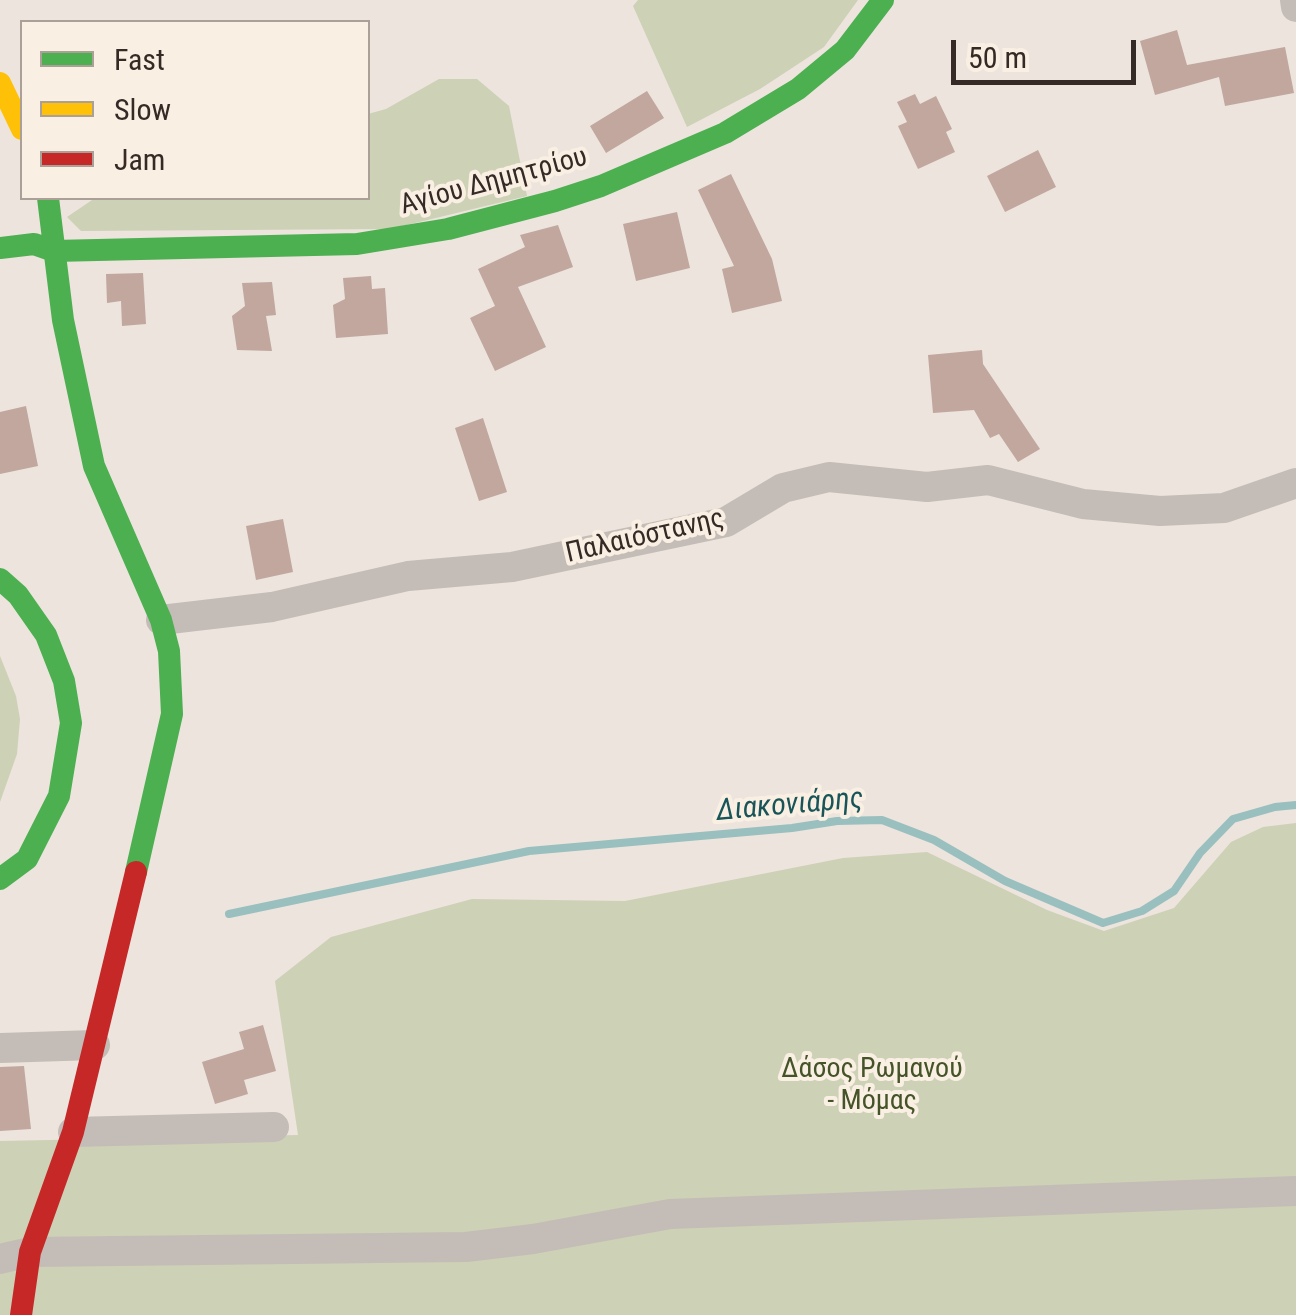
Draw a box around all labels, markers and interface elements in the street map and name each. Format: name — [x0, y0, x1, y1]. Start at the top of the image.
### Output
legend — [20, 20, 370, 200]
scale bar — [956, 20, 1141, 82]
text: 50 m — [968, 40, 1027, 75]
text: Fast — [114, 42, 165, 77]
text: Slow — [114, 92, 171, 127]
street label: Αγίου Δημητρίου — [397, 141, 591, 223]
text: Jam — [114, 142, 165, 177]
street label: Παλαιόστανης — [563, 503, 727, 571]
water label: Διακονιάρης — [715, 782, 865, 830]
park label: Δάσος Ρωμανού - Μόμας — [781, 1053, 963, 1119]

